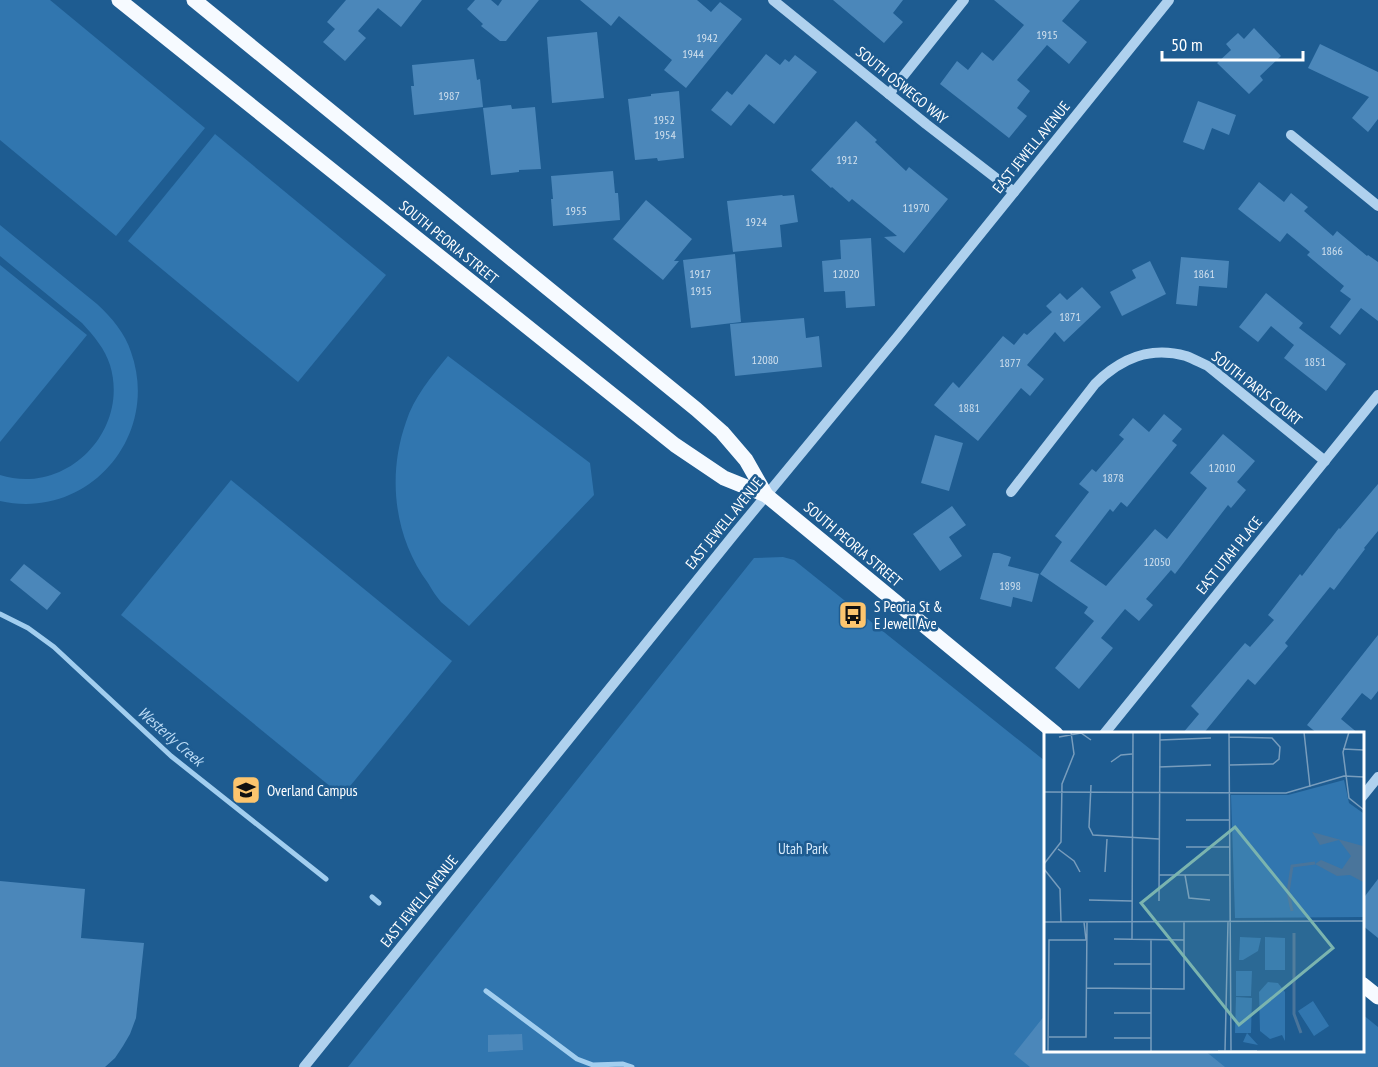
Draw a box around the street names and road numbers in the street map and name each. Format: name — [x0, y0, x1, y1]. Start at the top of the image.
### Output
street label: SOUTH OSWEGO WAY — [852, 42, 952, 128]
street label: EAST JEWELL AVENUE — [988, 97, 1074, 197]
street label: SOUTH PEORIA STREET — [396, 196, 503, 288]
street label: SOUTH PARIS COURT — [1208, 347, 1306, 429]
street label: EAST JEWELL AVENUE — [681, 473, 767, 573]
street label: SOUTH PEORIA STREET — [800, 497, 906, 591]
street label: EAST UTAH PLACE — [1192, 512, 1266, 598]
street label: EAST JEWELL AVENUE — [376, 851, 462, 951]

